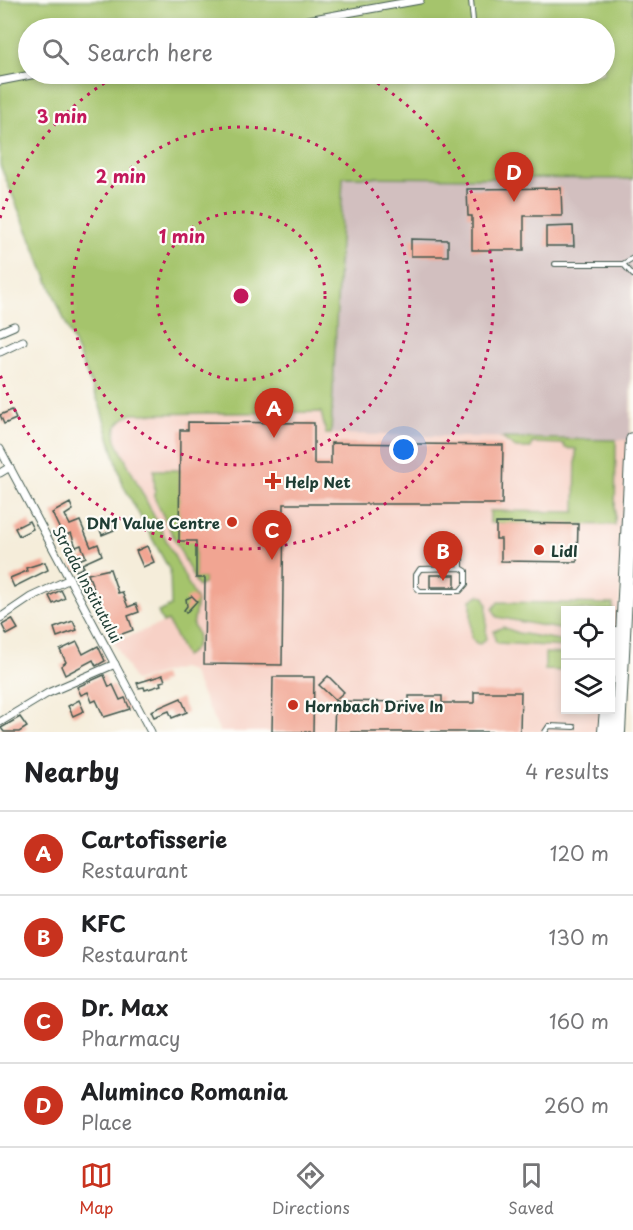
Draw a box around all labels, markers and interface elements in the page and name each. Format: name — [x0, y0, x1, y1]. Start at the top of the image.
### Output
search box — [18, 18, 615, 84]
icon: search — [39, 35, 72, 68]
text: Search here — [87, 35, 213, 68]
text: 3 min — [37, 102, 87, 129]
pin: D — [494, 152, 534, 202]
text: 2 min — [96, 162, 146, 189]
text: 1 min — [159, 222, 205, 249]
centre of rings — [231, 286, 251, 306]
pin: A — [254, 388, 294, 438]
your location — [389, 435, 418, 464]
place label: Help Net — [285, 470, 351, 493]
marker: Help Net — [266, 474, 280, 488]
pin: C — [252, 510, 292, 560]
place label: DN1 Value Centre — [86, 511, 220, 534]
marker: DN1 Value Centre — [225, 515, 239, 529]
street label: Strada Institutului — [47, 521, 129, 647]
pin: B — [424, 532, 462, 581]
place label: Lidl — [551, 539, 578, 562]
marker: Lidl — [532, 543, 546, 557]
map controls — [561, 606, 615, 714]
button: locate — [561, 606, 615, 660]
button: layers — [561, 660, 615, 714]
place label: Hornbach Drive In — [305, 694, 443, 717]
marker: Hornbach Drive In — [286, 698, 300, 712]
text: Nearby — [24, 752, 119, 791]
text: 4 results — [525, 756, 609, 786]
text: Cartofisserie — [81, 822, 227, 855]
text: A — [36, 838, 51, 868]
text: 120 m — [550, 838, 609, 868]
text: Restaurant — [81, 855, 188, 885]
text: KFC — [81, 906, 126, 939]
text: B — [37, 922, 50, 952]
text: 130 m — [549, 922, 609, 952]
text: Restaurant — [81, 939, 188, 969]
text: Dr. Max — [81, 990, 168, 1023]
text: C — [36, 1006, 51, 1036]
text: 160 m — [549, 1006, 609, 1036]
text: Pharmacy — [81, 1023, 181, 1053]
text: Aluminco Romania — [81, 1074, 288, 1107]
text: D — [36, 1090, 51, 1120]
text: 260 m — [544, 1090, 609, 1120]
text: Place — [81, 1107, 132, 1137]
tab: Map — [79, 1159, 113, 1219]
tab: Directions — [272, 1159, 350, 1219]
tab: Saved — [508, 1159, 554, 1219]

